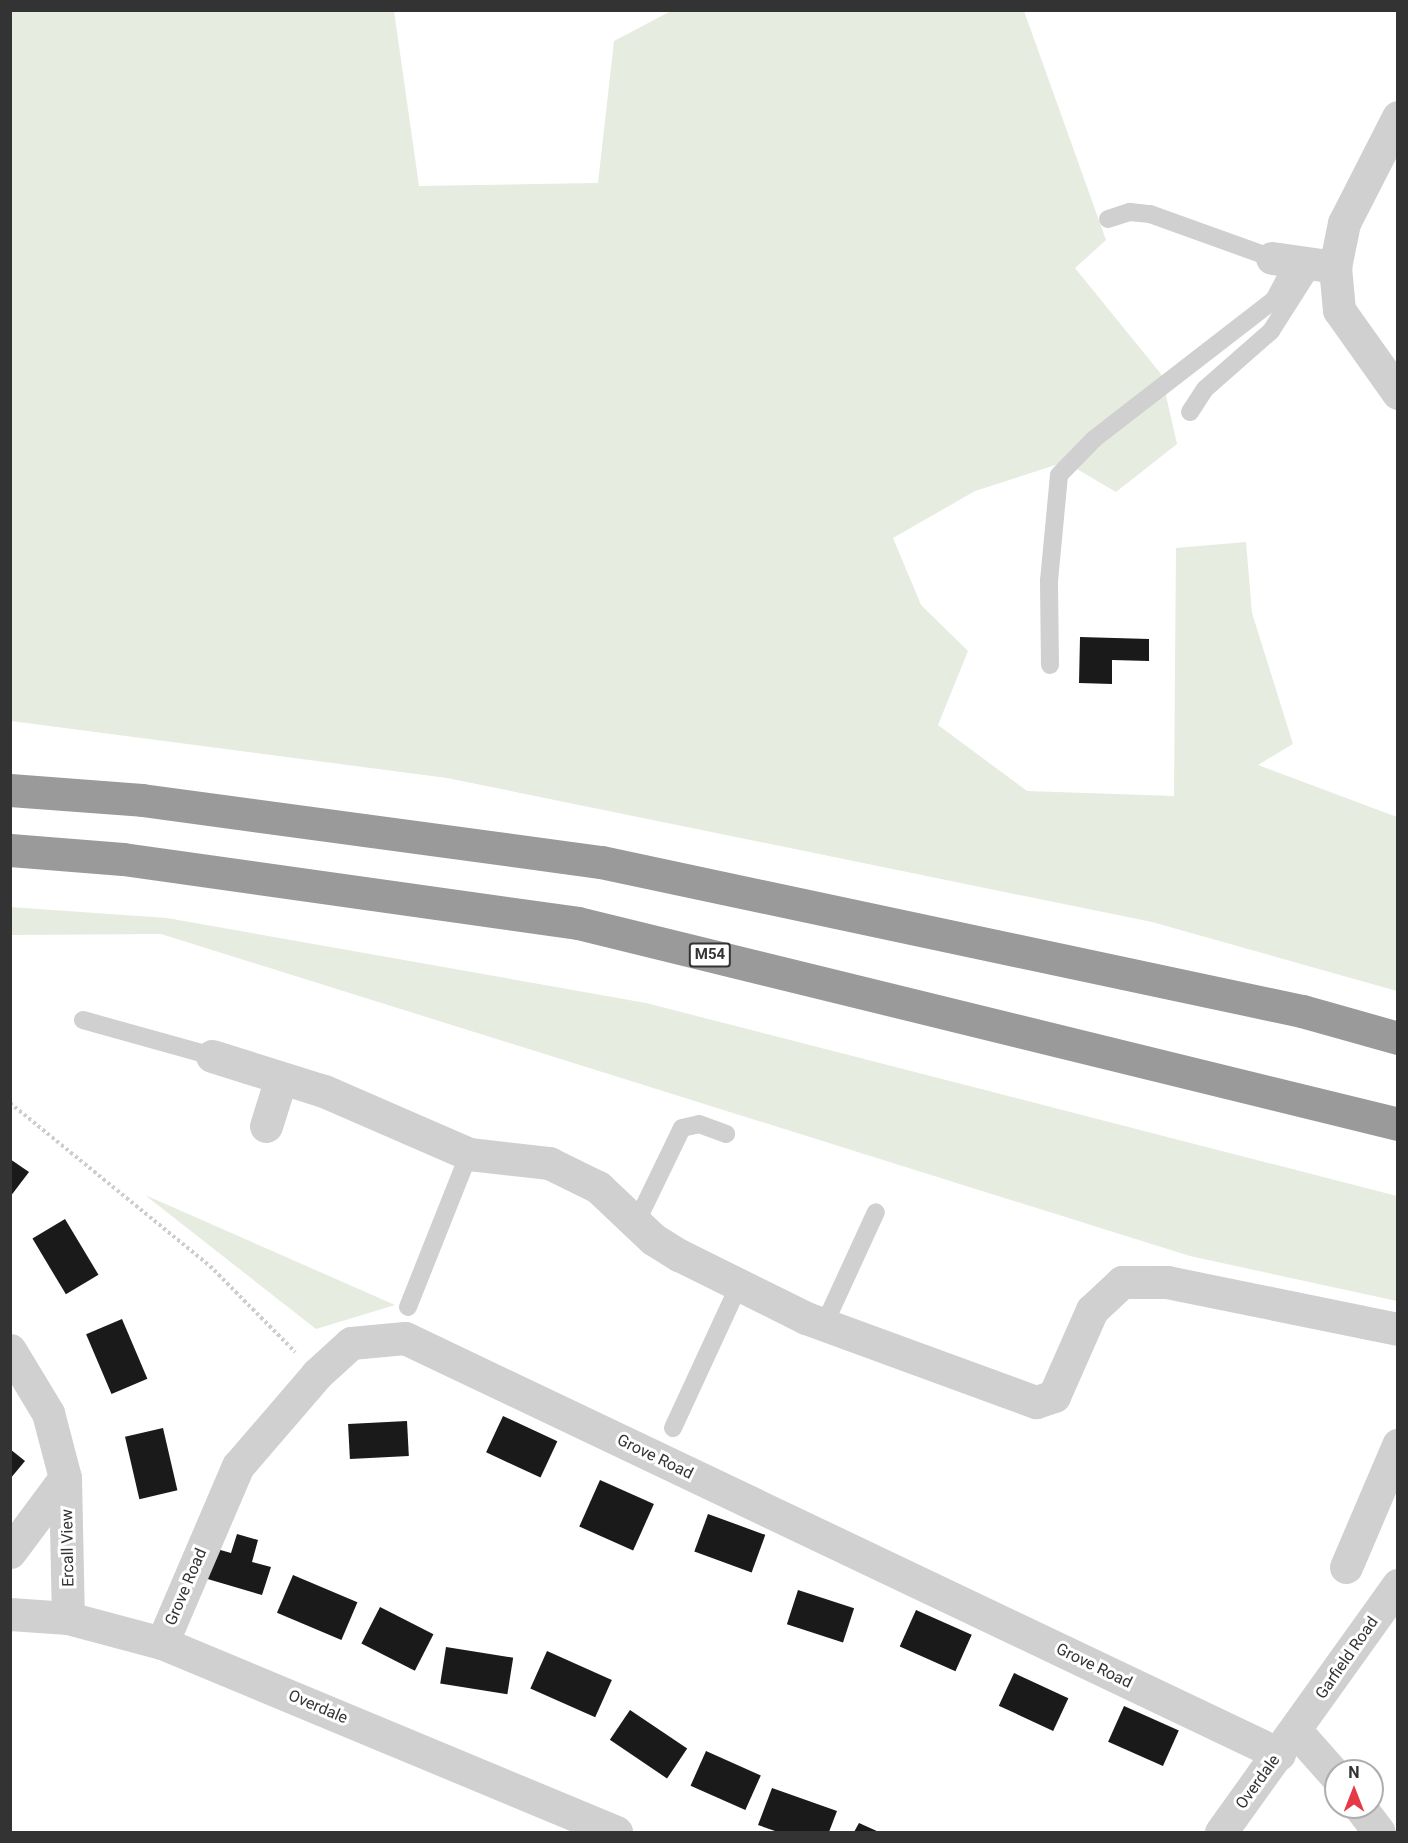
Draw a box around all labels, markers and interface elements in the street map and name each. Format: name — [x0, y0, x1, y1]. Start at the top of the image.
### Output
road number: M54 — [688, 943, 732, 967]
street label: Grove Road — [614, 1430, 696, 1484]
street label: Ercall View — [58, 1509, 78, 1587]
street label: Grove Road — [161, 1546, 211, 1628]
street label: Garfield Road — [1312, 1613, 1382, 1703]
street label: Grove Road — [1053, 1639, 1135, 1693]
street label: Overdale — [285, 1686, 351, 1728]
street label: Overdale — [1232, 1751, 1284, 1813]
north arrow — [1324, 1759, 1384, 1819]
text: N — [1348, 1763, 1360, 1782]

